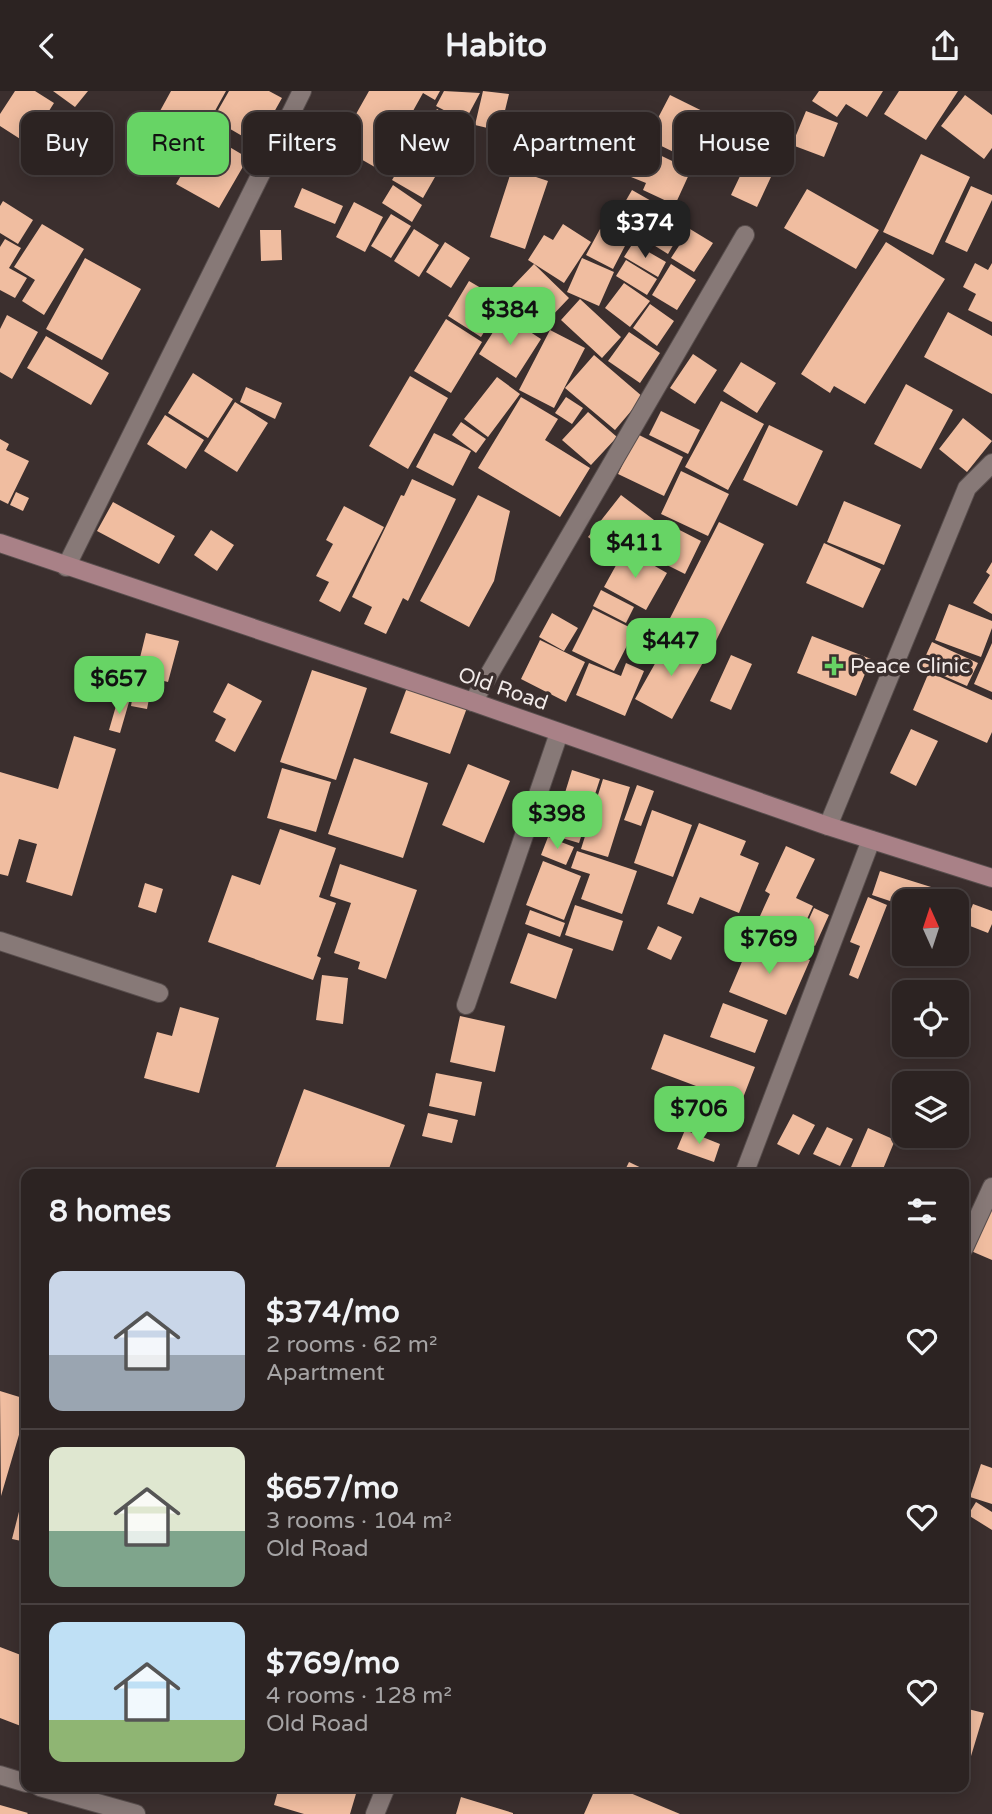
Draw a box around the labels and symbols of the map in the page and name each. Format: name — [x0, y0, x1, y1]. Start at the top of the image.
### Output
pin: $374 — [604, 201, 686, 260]
pin: $384 — [469, 287, 551, 347]
pin: $411 — [594, 521, 676, 580]
pin: $447 — [630, 619, 712, 678]
place label: Peace Clinic — [850, 654, 970, 679]
marker: Peace Clinic — [824, 656, 844, 676]
pin: $657 — [78, 657, 160, 716]
street label: Old Road — [455, 662, 551, 716]
pin: $398 — [516, 791, 598, 851]
north arrow — [892, 889, 970, 966]
pin: $769 — [728, 917, 810, 976]
pin: $706 — [658, 1087, 740, 1146]

